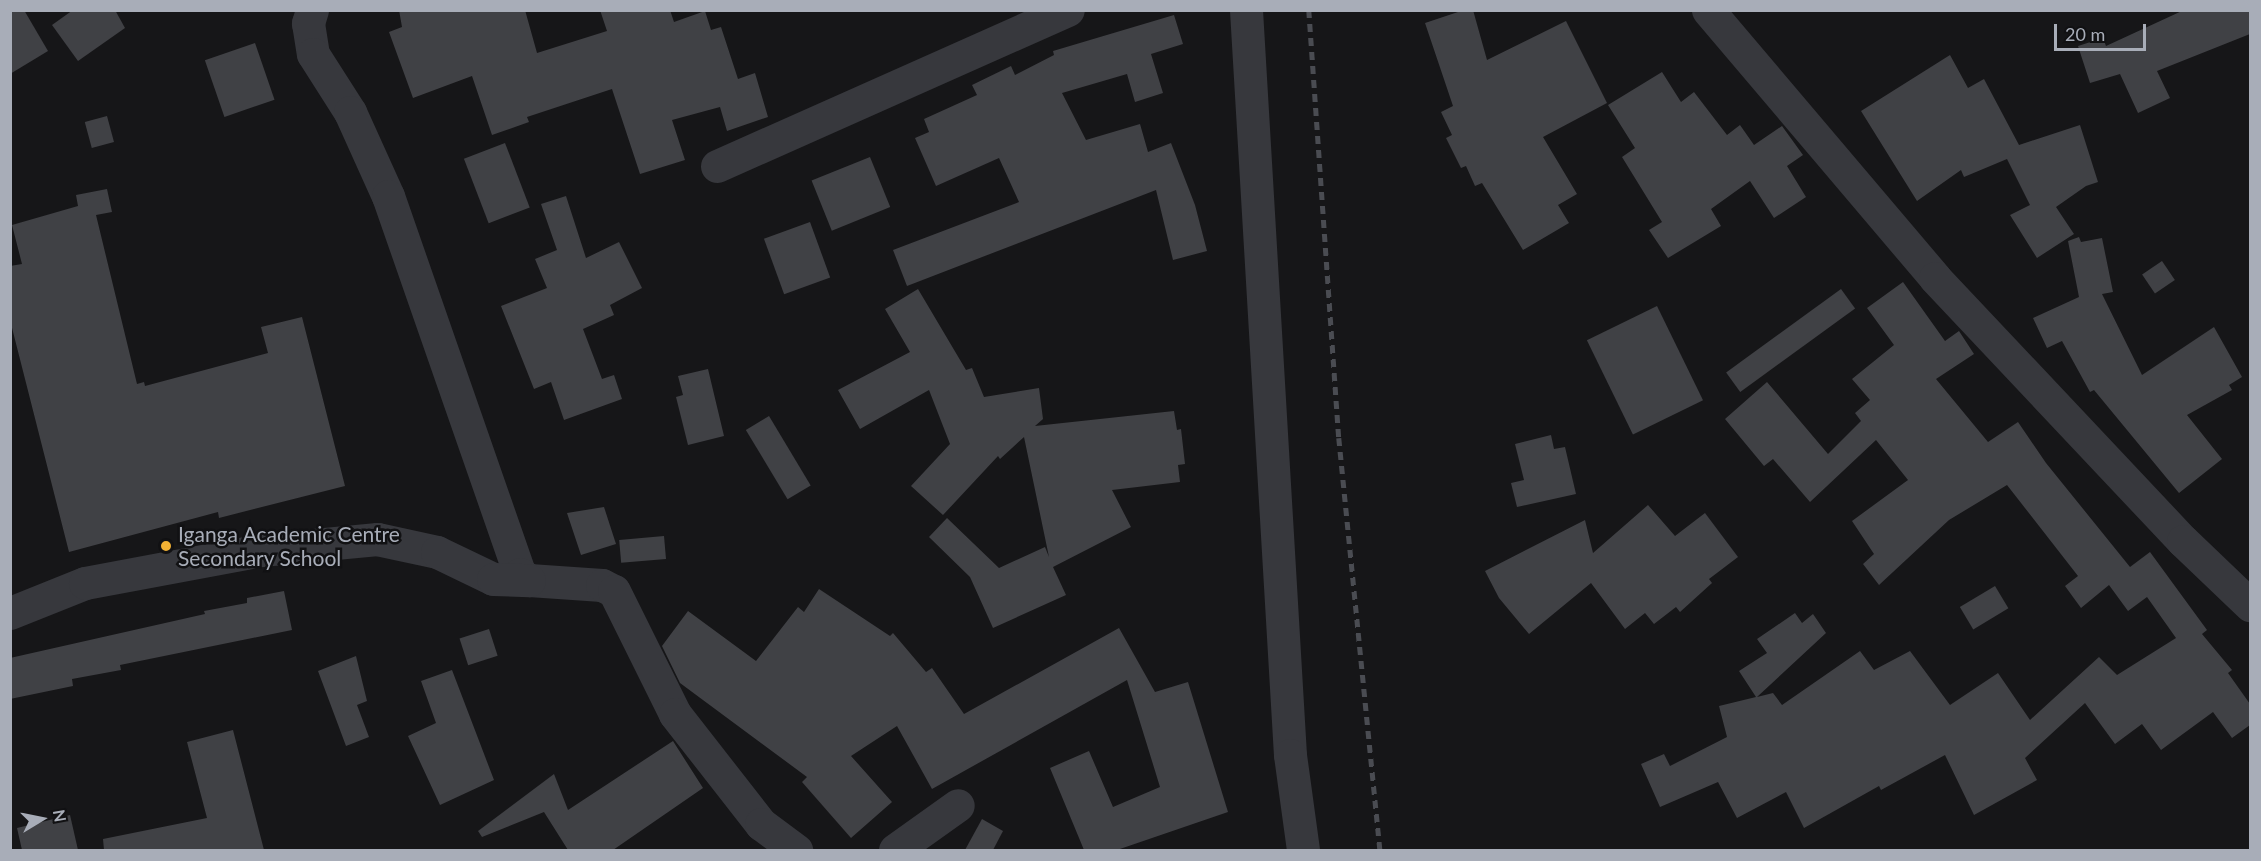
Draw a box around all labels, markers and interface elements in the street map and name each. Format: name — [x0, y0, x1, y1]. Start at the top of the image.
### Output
scale bar — [2057, 12, 2148, 50]
text: 20 m — [2065, 23, 2105, 45]
place label: Iganga Academic Centre Secondary School — [178, 521, 401, 571]
marker: Iganga Academic Centre Secondary School — [159, 539, 173, 553]
north arrow — [12, 789, 72, 849]
text: N — [50, 808, 71, 823]

